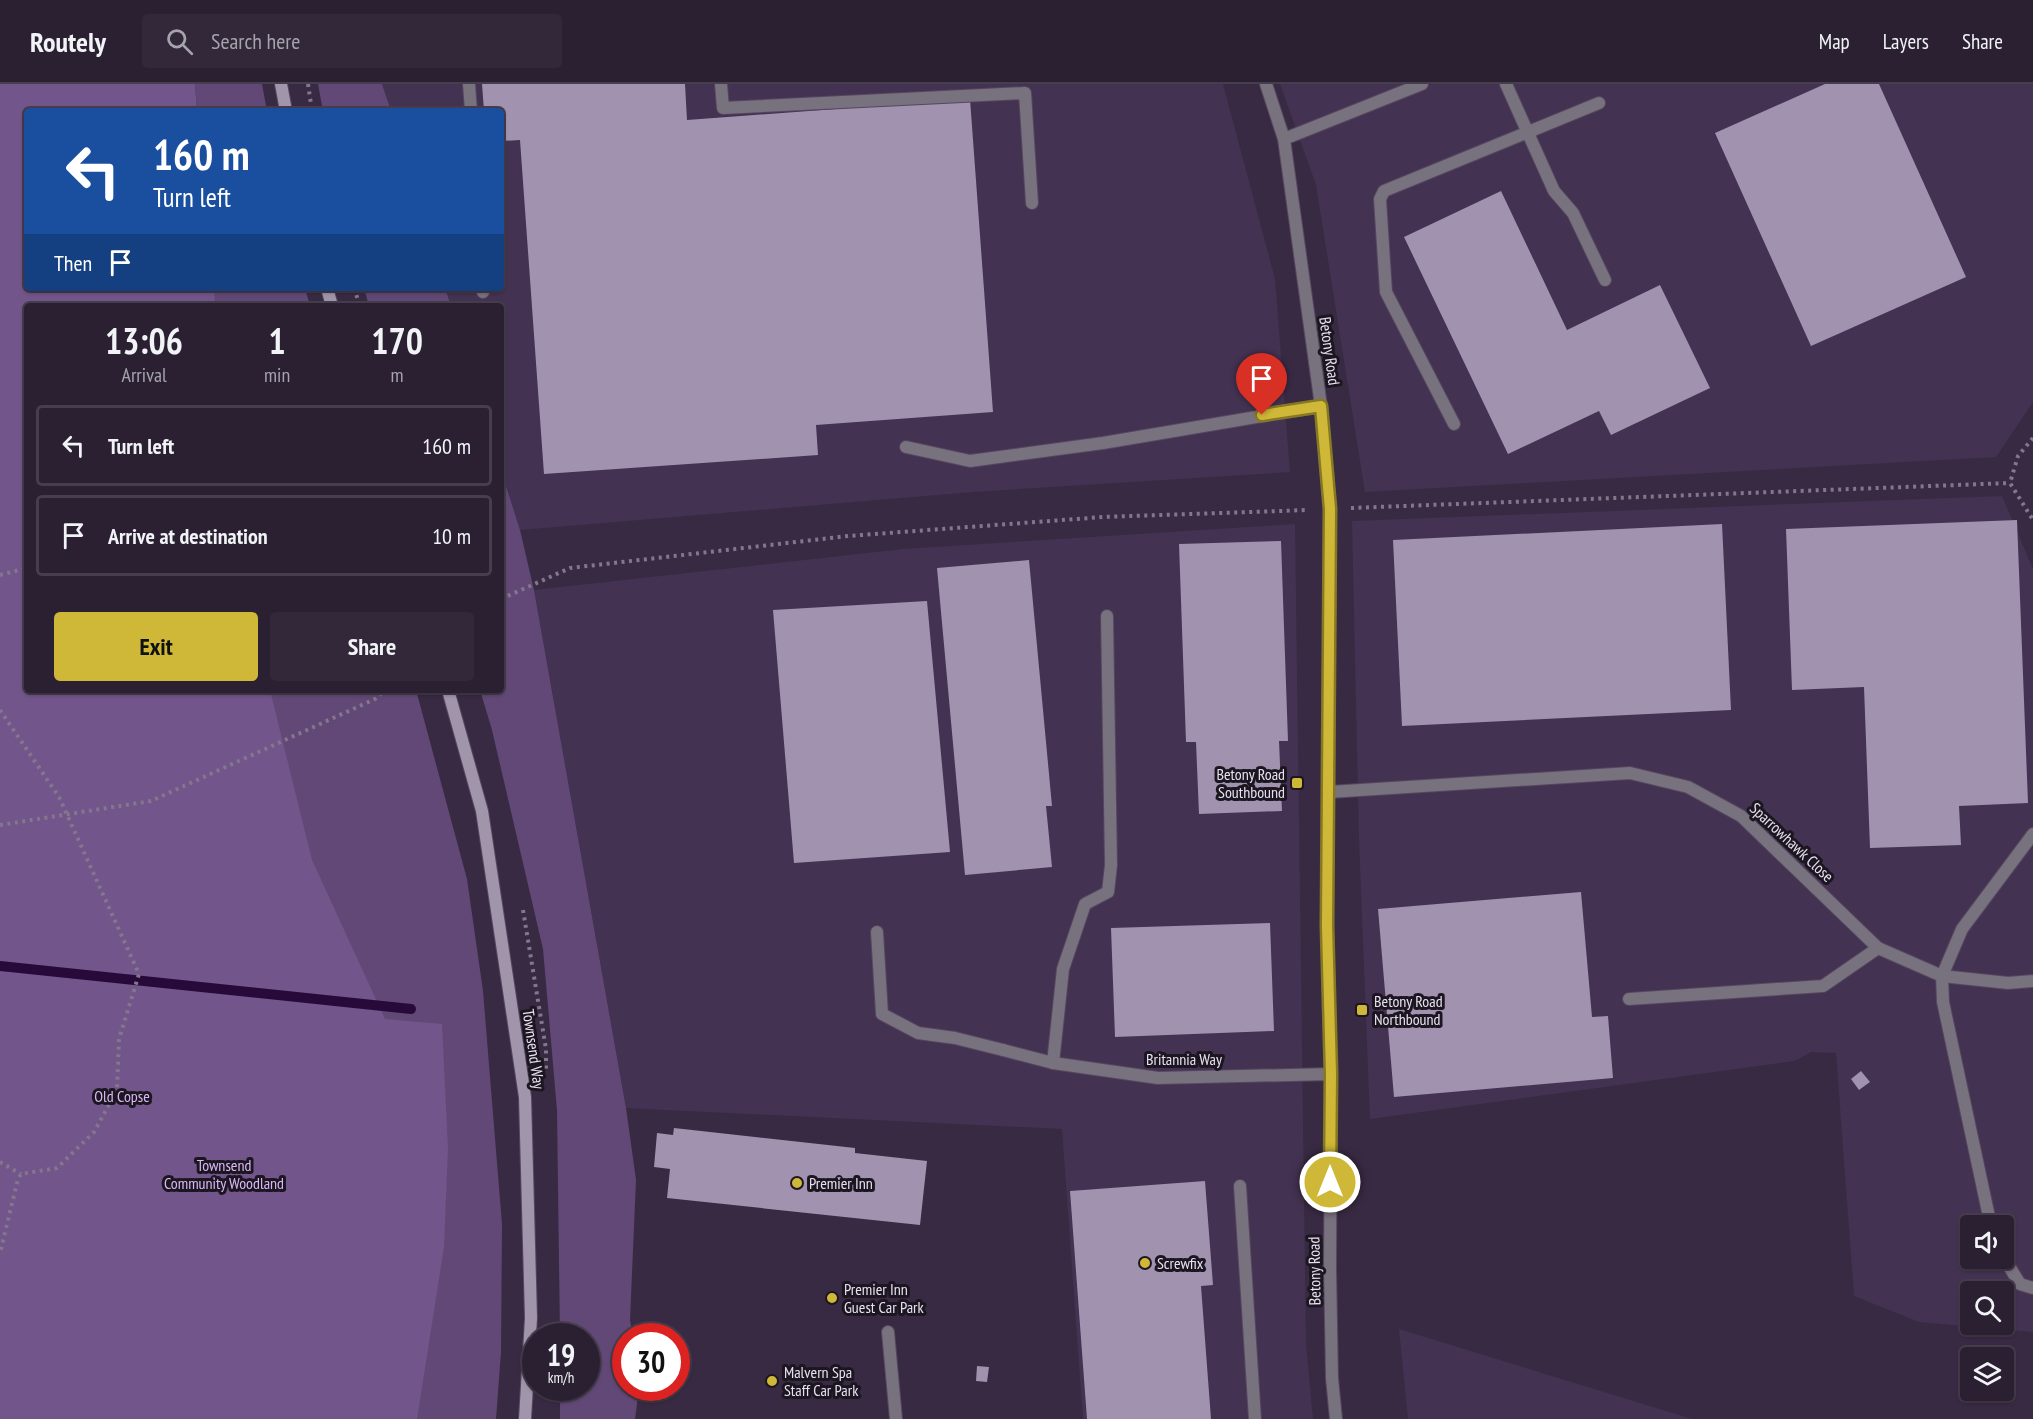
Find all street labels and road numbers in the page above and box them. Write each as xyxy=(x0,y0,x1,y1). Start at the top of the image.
street label: Betony Road xyxy=(1315,316,1345,386)
street label: Sparrowhawk Close xyxy=(1746,798,1838,886)
street label: Townsend Way xyxy=(518,1008,550,1090)
street label: Britannia Way xyxy=(1146,1049,1222,1069)
street label: Betony Road xyxy=(1303,1236,1325,1305)

